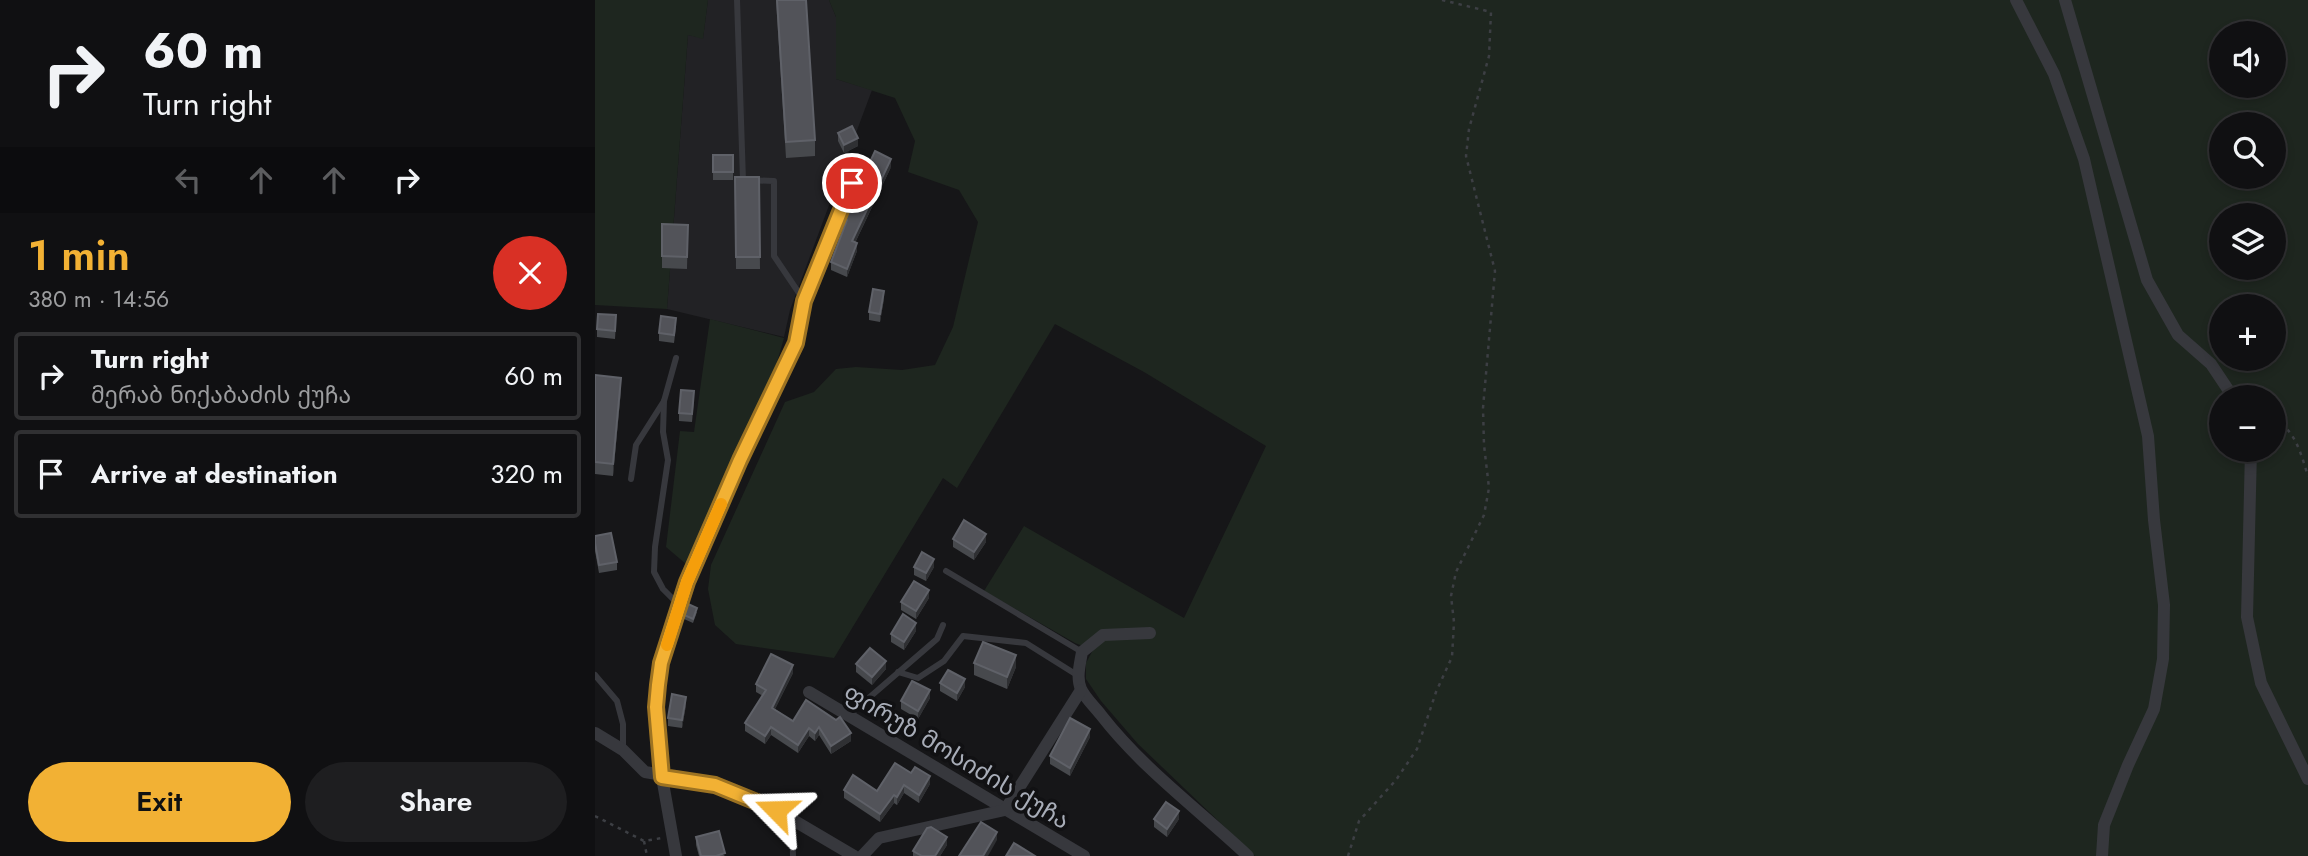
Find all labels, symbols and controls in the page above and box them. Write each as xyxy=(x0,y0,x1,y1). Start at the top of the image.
text: 60 m xyxy=(143,16,263,86)
map controls xyxy=(2209,21,2286,462)
button: sound xyxy=(2209,21,2286,98)
icon: right xyxy=(28,28,119,119)
text: Turn right xyxy=(143,81,272,127)
button: search xyxy=(2209,112,2286,189)
pin xyxy=(822,153,882,213)
icon: left xyxy=(169,161,207,199)
icon: ahead xyxy=(242,161,280,199)
icon: ahead xyxy=(315,161,353,199)
icon: right xyxy=(388,161,426,199)
icon: arrive xyxy=(833,164,871,202)
button: layers xyxy=(2209,203,2286,280)
text: 1 min xyxy=(28,225,130,286)
button: close xyxy=(493,236,567,310)
text: 380 m · 14:56 xyxy=(28,282,169,316)
button: + xyxy=(2209,294,2286,371)
text: Turn right xyxy=(91,340,209,378)
icon: right xyxy=(32,357,70,395)
text: 60 m xyxy=(504,357,563,395)
text: მერაბ ნიქაბაძის ქუჩა xyxy=(91,378,351,412)
button: − xyxy=(2209,385,2286,462)
icon: arrive xyxy=(32,455,70,493)
text: Arrive at destination xyxy=(91,455,338,493)
text: 320 m xyxy=(490,455,563,493)
street label: ფირუზ მოსიძის ქუჩა xyxy=(837,675,1077,837)
button: Exit xyxy=(28,762,291,842)
button: Share xyxy=(305,762,567,842)
position arrow xyxy=(739,773,813,847)

